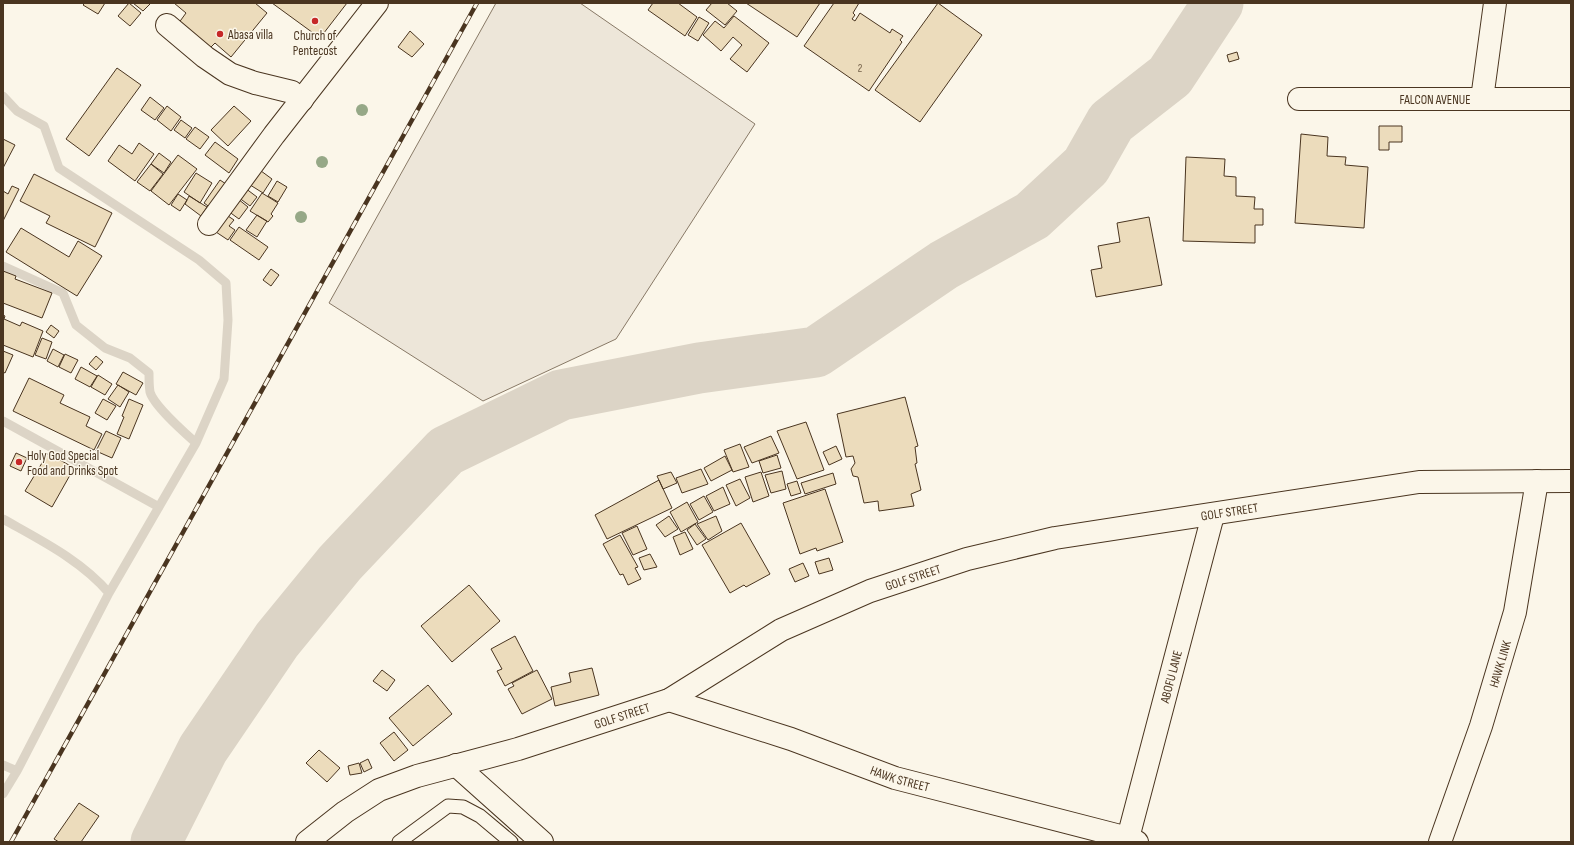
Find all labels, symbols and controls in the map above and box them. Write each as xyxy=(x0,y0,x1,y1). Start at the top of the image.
marker: Church of Pentecost xyxy=(310,16,320,26)
place label: Abasa villa xyxy=(227,27,273,43)
place label: Church of Pentecost xyxy=(293,28,337,59)
marker: Abasa villa xyxy=(215,29,225,39)
house number: 2 xyxy=(858,62,863,75)
street label: FALCON AVENUE xyxy=(1399,92,1471,108)
place label: Holy God Special Food and Drinks Spot xyxy=(27,448,118,479)
marker: Holy God Special Food and Drinks Spot xyxy=(14,457,24,467)
street label: GOLF STREET xyxy=(1200,500,1259,524)
street label: GOLF STREET xyxy=(883,561,943,594)
street label: HAWK LINK xyxy=(1486,638,1515,689)
street label: ABOFU LANE xyxy=(1157,649,1186,706)
street label: GOLF STREET xyxy=(592,700,652,733)
street label: HAWK STREET xyxy=(868,762,931,796)

